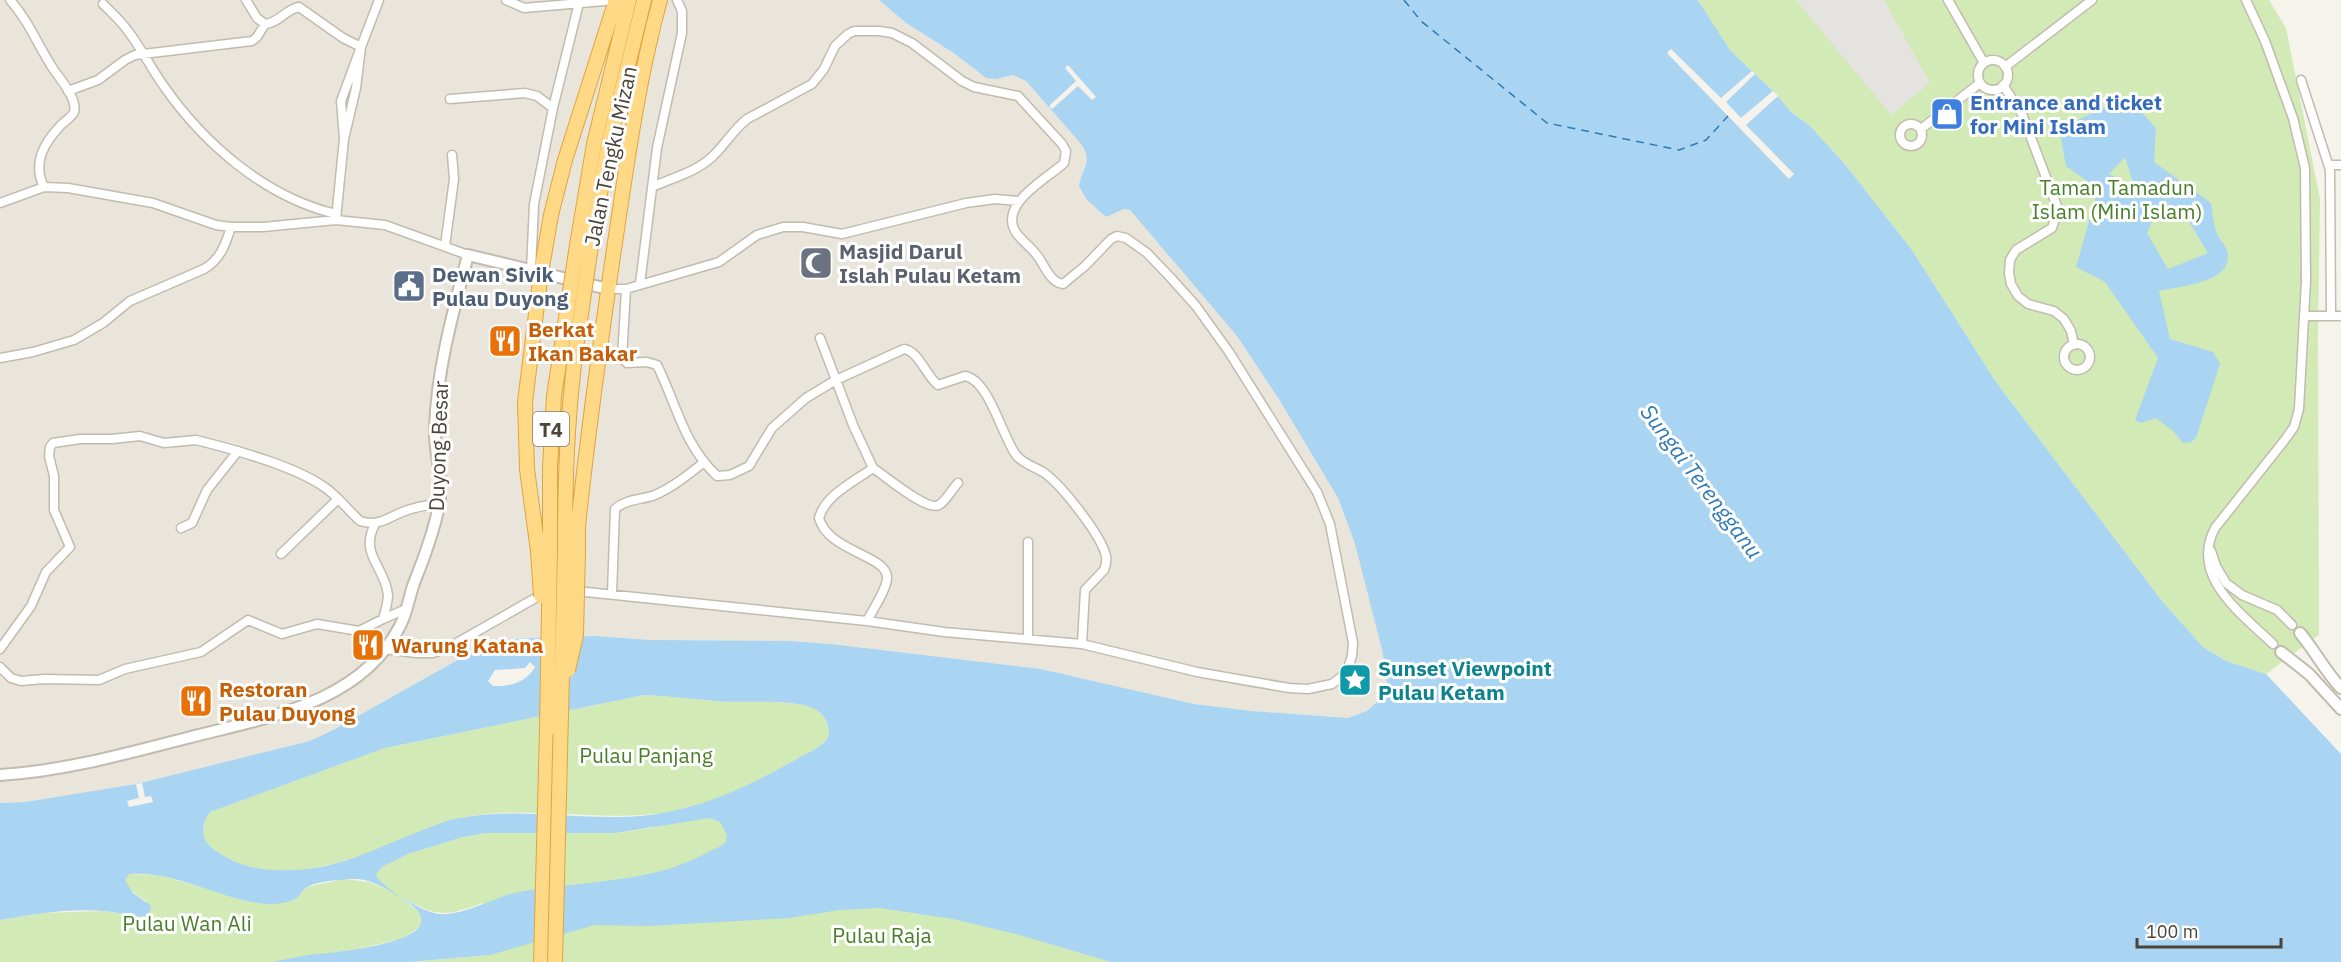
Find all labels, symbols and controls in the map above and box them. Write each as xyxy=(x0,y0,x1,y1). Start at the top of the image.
street label: Jalan Tengku Mizan xyxy=(577,63,643,249)
place label: Entrance and ticket for Mini Islam xyxy=(1970,88,2162,140)
shop icon: Entrance and ticket for Mini Islam xyxy=(1929,96,1965,132)
park label: Taman Tamadun Islam (Mini Islam) xyxy=(2031,173,2203,225)
place label: Masjid Darul Islah Pulau Ketam xyxy=(839,237,1021,289)
mosque icon: Masjid Darul Islah Pulau Ketam xyxy=(798,245,834,281)
place label: Dewan Sivik Pulau Duyong xyxy=(432,260,569,312)
public building icon: Dewan Sivik Pulau Duyong xyxy=(391,268,427,304)
place label: Berkat Ikan Bakar xyxy=(528,315,638,367)
restaurant icon: Berkat Ikan Bakar xyxy=(487,323,523,359)
street label: Duyong Besar xyxy=(422,380,454,512)
water label: Sungai Terengganu xyxy=(1634,398,1770,564)
road number: T4 xyxy=(533,412,569,446)
restaurant icon: Warung Katana xyxy=(350,627,386,663)
place label: Warung Katana xyxy=(391,631,544,659)
place label: Sunset Viewpoint Pulau Ketam xyxy=(1378,654,1552,706)
place icon: Sunset Viewpoint Pulau Ketam xyxy=(1337,662,1373,698)
place label: Restoran Pulau Duyong xyxy=(219,675,356,727)
restaurant icon: Restoran Pulau Duyong xyxy=(178,683,214,719)
park label: Pulau Panjang xyxy=(579,741,713,769)
park label: Pulau Wan Ali xyxy=(122,909,252,937)
scale bar xyxy=(2137,911,2281,949)
text: 100 m xyxy=(2146,920,2198,943)
park label: Pulau Raja xyxy=(832,921,932,949)

